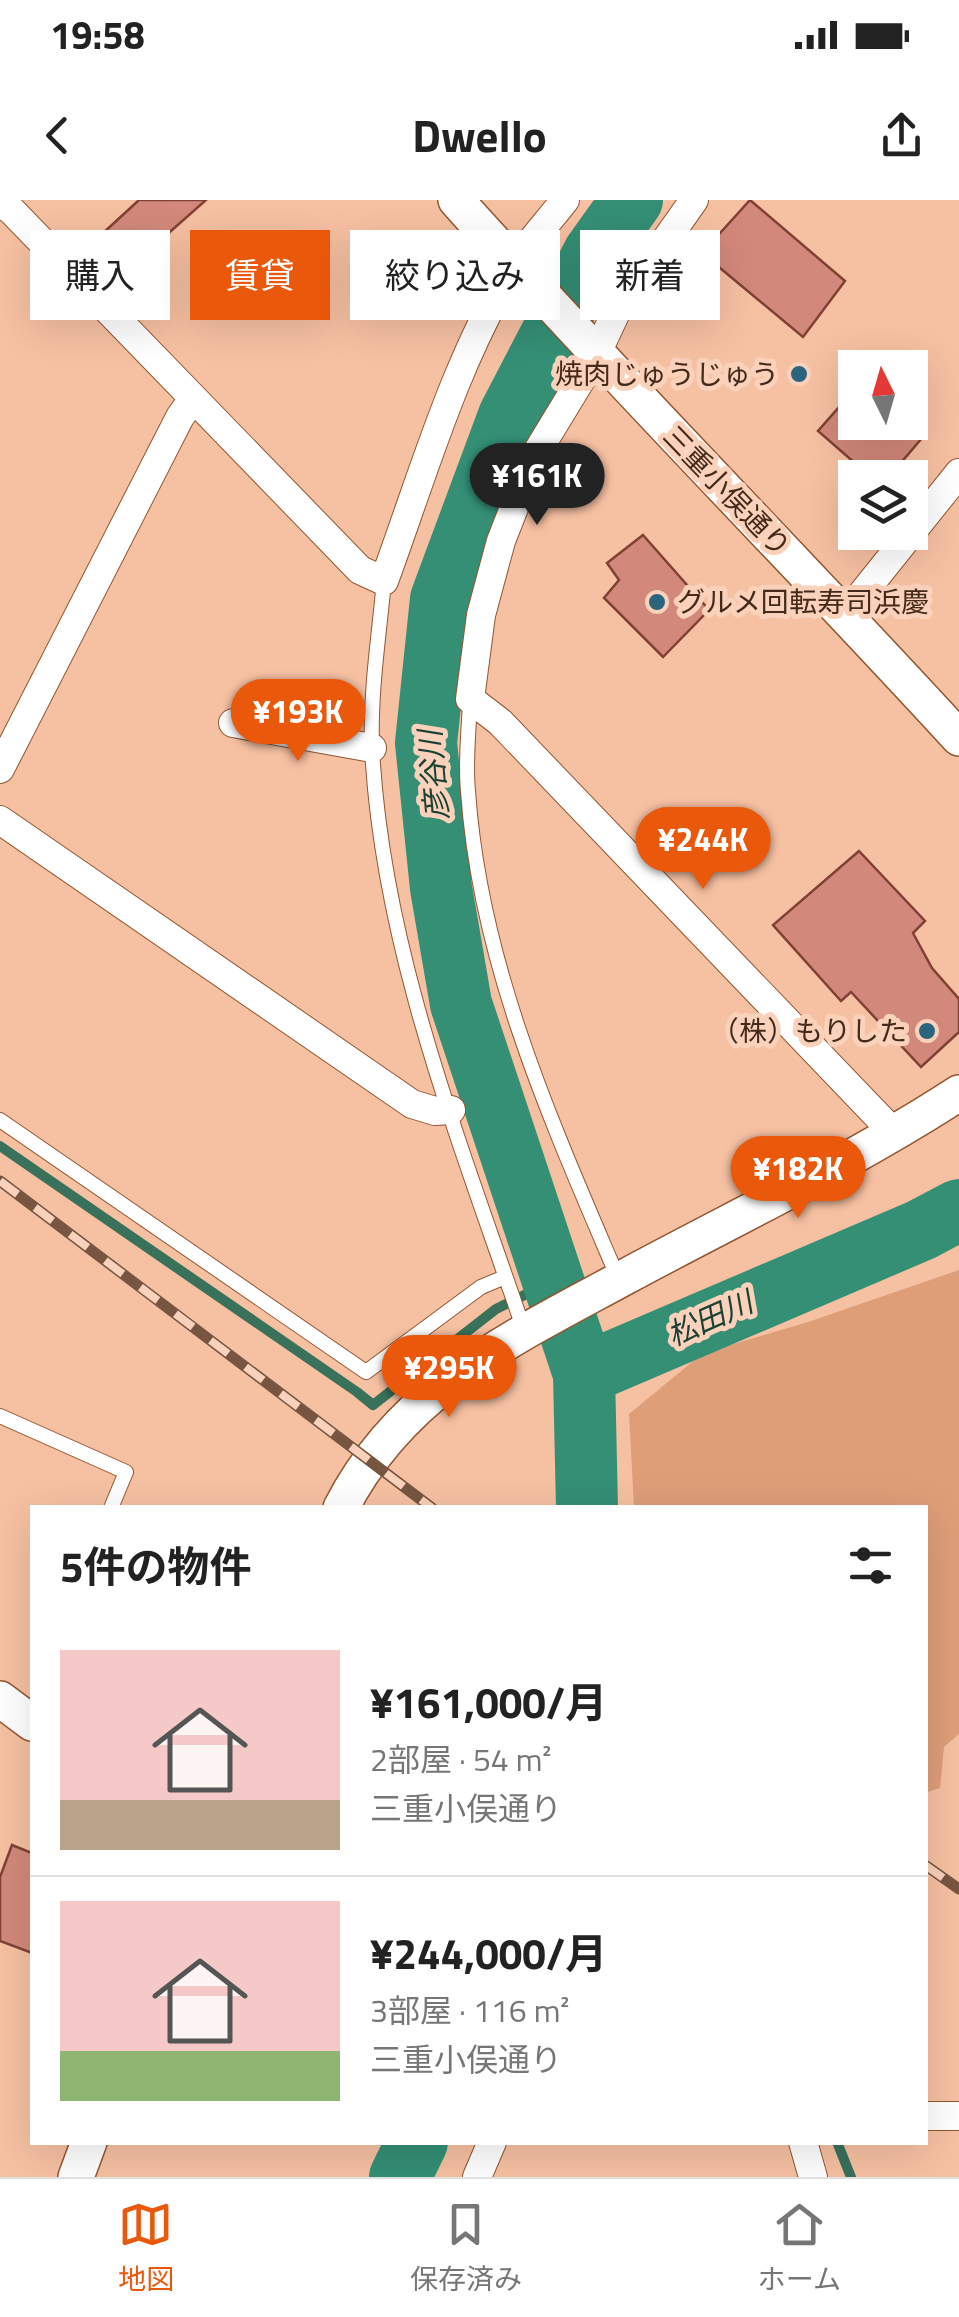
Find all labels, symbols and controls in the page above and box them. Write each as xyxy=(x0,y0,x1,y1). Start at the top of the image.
text: 19:58 xyxy=(50,6,145,64)
text: Dwello xyxy=(412,101,547,169)
icon: back xyxy=(30,108,85,163)
icon: share xyxy=(874,108,929,163)
chip: 購入 xyxy=(30,230,170,320)
chip: 賃貸 xyxy=(190,230,330,320)
chip: 絞り込み xyxy=(350,230,560,320)
chip: 新着 xyxy=(580,230,720,320)
north arrow xyxy=(838,350,928,440)
map controls xyxy=(838,350,928,550)
place label: 焼肉じゅうじゅう xyxy=(555,352,779,395)
marker: 焼肉じゅうじゅう xyxy=(788,363,810,385)
street label: 三重小俣通り xyxy=(654,415,801,566)
pin: ¥161K xyxy=(467,443,607,528)
text: ¥161K xyxy=(492,451,582,499)
button: layers xyxy=(838,460,928,550)
place label: グルメ回転寿司浜慶 xyxy=(677,580,929,623)
marker: グルメ回転寿司浜慶 xyxy=(646,591,668,613)
pin: ¥193K xyxy=(228,679,368,764)
text: ¥193K xyxy=(253,687,343,735)
water label: 彦谷川 xyxy=(406,725,460,822)
pin: ¥244K xyxy=(633,807,773,892)
text: ¥244K xyxy=(658,815,748,863)
place label: （株）もりした xyxy=(711,1009,907,1052)
marker: （株）もりした xyxy=(916,1020,938,1042)
pin: ¥182K xyxy=(728,1136,868,1221)
text: ¥182K xyxy=(753,1144,843,1192)
water label: 松田川 xyxy=(659,1278,763,1357)
pin: ¥295K xyxy=(379,1335,519,1420)
text: ¥295K xyxy=(404,1343,494,1391)
text: 5件の物件 xyxy=(60,1534,252,1598)
icon: filters xyxy=(843,1538,898,1593)
text: ¥161,000/月 xyxy=(370,1670,607,1734)
icon: home xyxy=(140,1690,260,1810)
text: 2部屋 · 54 m² xyxy=(370,1735,552,1783)
text: 三重小俣通り xyxy=(370,1784,562,1832)
text: ¥244,000/月 xyxy=(370,1921,607,1985)
icon: home xyxy=(140,1941,260,2061)
text: 3部屋 · 116 m² xyxy=(370,1986,569,2034)
text: 三重小俣通り xyxy=(370,2035,562,2083)
tab: 地図 xyxy=(118,2197,174,2300)
tab: 保存済み xyxy=(410,2197,522,2300)
tab: ホーム xyxy=(758,2197,841,2300)

